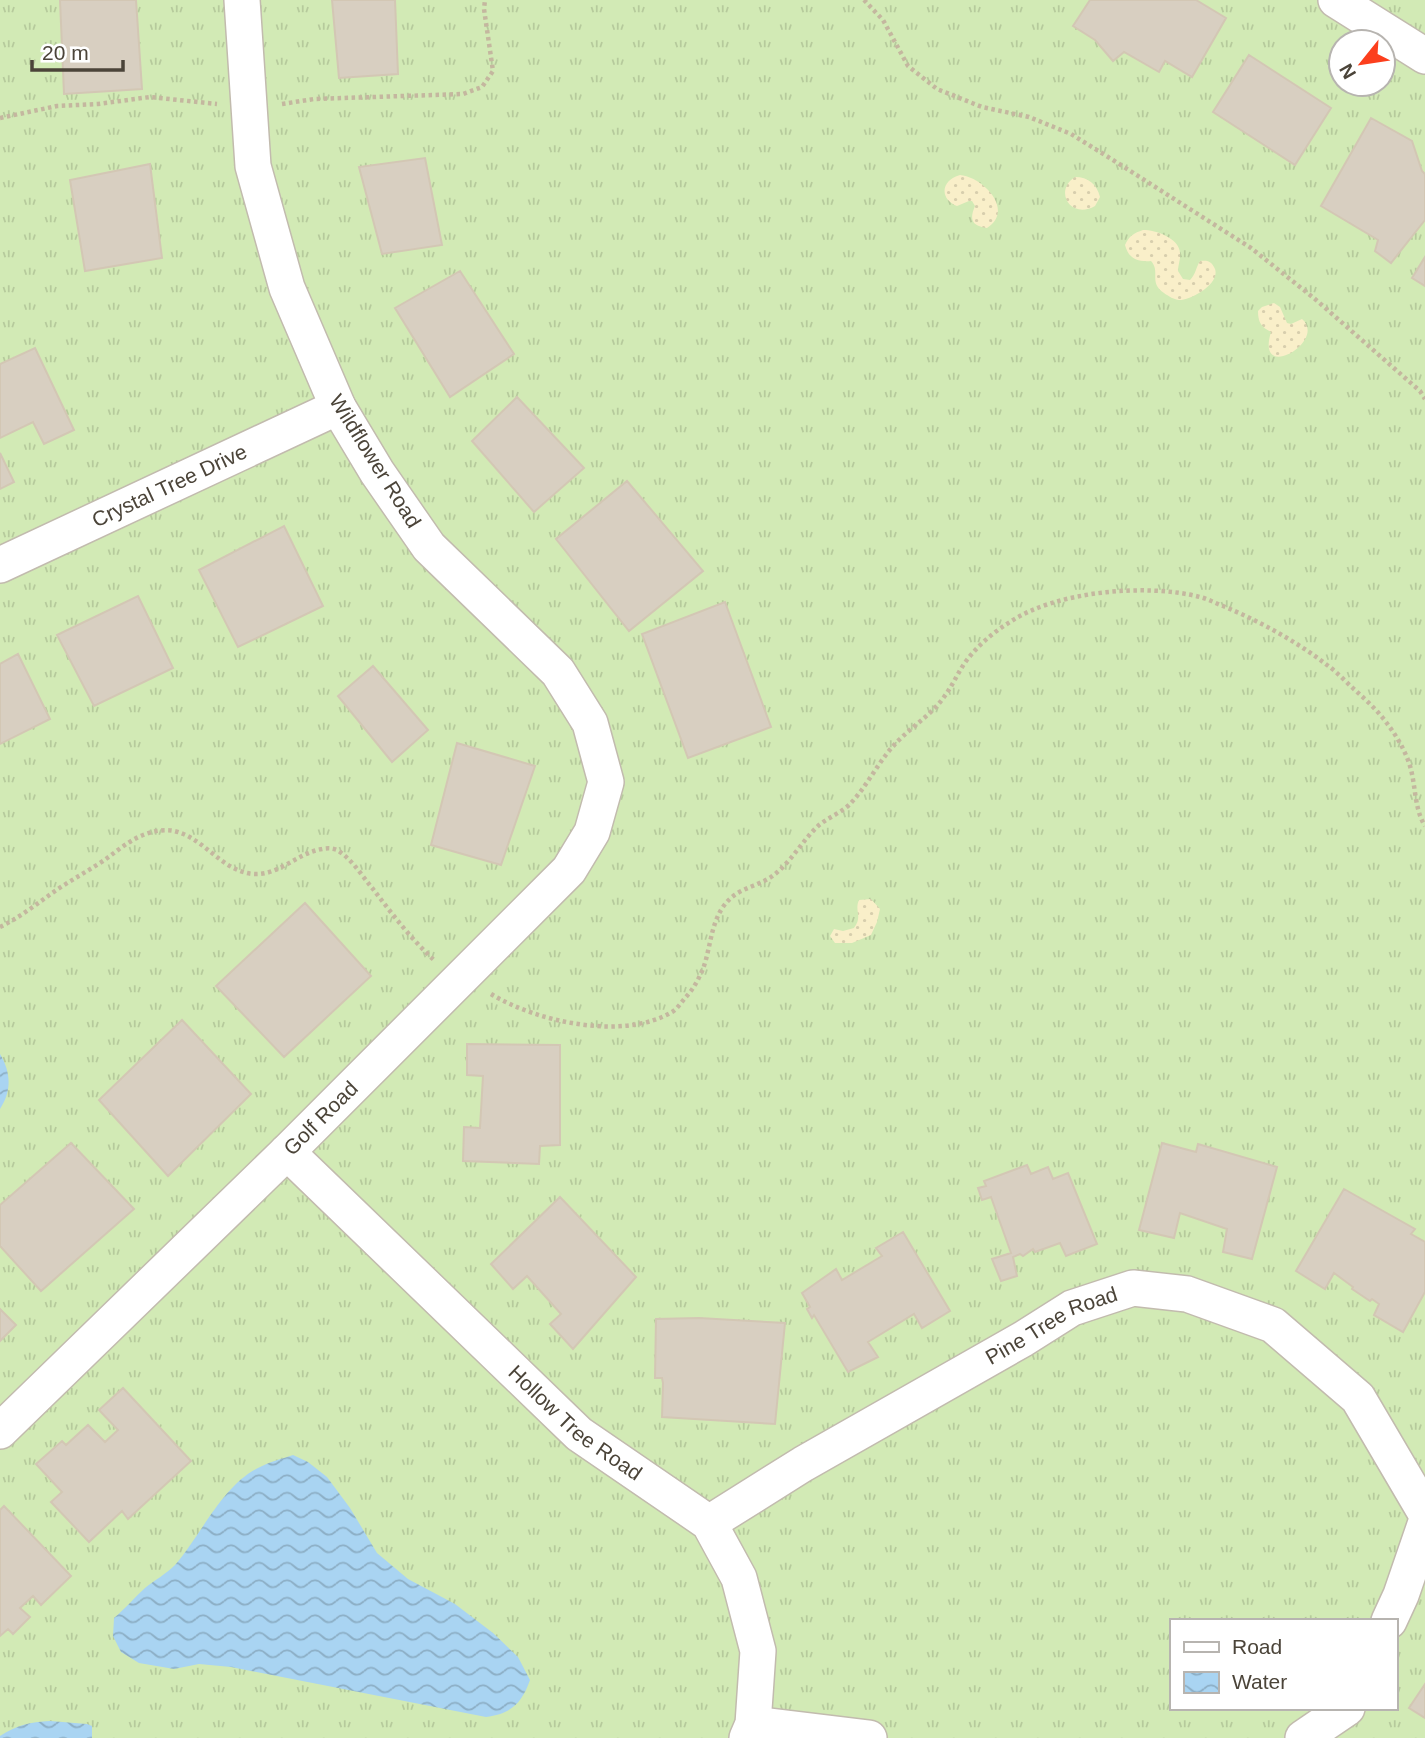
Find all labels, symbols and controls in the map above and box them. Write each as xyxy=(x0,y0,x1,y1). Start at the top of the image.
scale bar xyxy=(32,28,122,72)
north arrow xyxy=(1327,28,1397,98)
text: 20 m xyxy=(42,41,89,64)
text: N xyxy=(1335,60,1360,82)
street label: Wildflower Road xyxy=(325,390,426,532)
street label: Crystal Tree Drive xyxy=(88,439,250,531)
street label: Golf Road xyxy=(279,1076,362,1159)
street label: Pine Tree Road xyxy=(981,1282,1120,1369)
street label: Hollow Tree Road xyxy=(504,1360,646,1485)
legend xyxy=(1170,1619,1397,1710)
text: Road xyxy=(1232,1635,1282,1658)
text: Water xyxy=(1232,1670,1287,1693)

